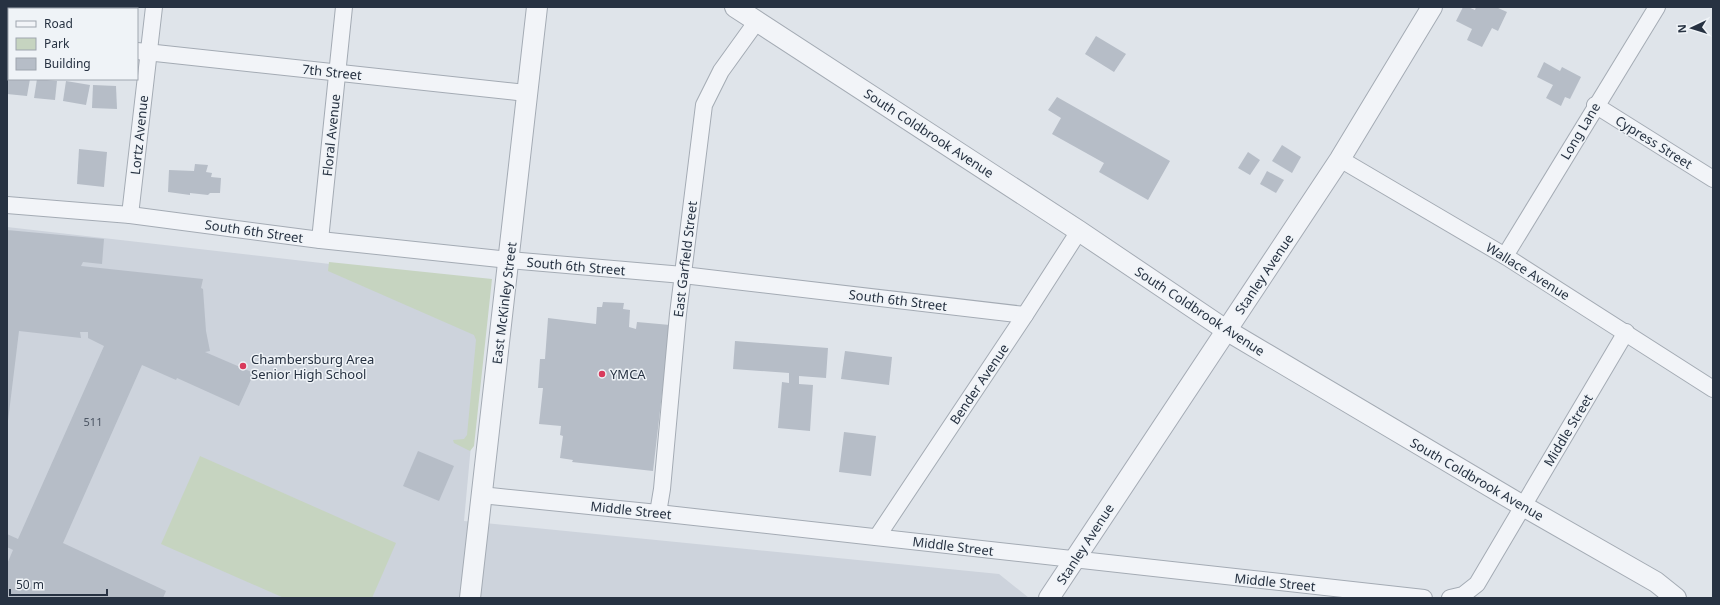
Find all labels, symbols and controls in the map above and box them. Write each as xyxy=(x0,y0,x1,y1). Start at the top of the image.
legend xyxy=(8,8,138,80)
north arrow xyxy=(1672,8,1712,48)
text: Road xyxy=(44,15,73,32)
text: N xyxy=(1674,24,1689,34)
text: Park xyxy=(44,35,70,52)
text: Building xyxy=(44,55,91,72)
street label: 7th Street xyxy=(301,60,363,84)
street label: South Coldbrook Avenue xyxy=(861,84,997,182)
street label: Floral Avenue xyxy=(318,93,344,177)
street label: Lortz Avenue xyxy=(126,94,152,176)
street label: Long Lane xyxy=(1556,99,1604,163)
street label: Cypress Street xyxy=(1612,111,1696,173)
street label: East Garfield Street xyxy=(669,199,701,318)
street label: South 6th Street xyxy=(204,215,305,247)
street label: Stanley Avenue xyxy=(1230,230,1298,318)
street label: Wallace Avenue xyxy=(1483,238,1573,304)
street label: East McKinley Street xyxy=(488,241,520,365)
street label: South 6th Street xyxy=(526,253,626,279)
street label: South Coldbrook Avenue xyxy=(1132,262,1268,360)
street label: South 6th Street xyxy=(848,285,949,315)
street label: Bender Avenue xyxy=(945,340,1013,428)
place label: Chambersburg Area Senior High School xyxy=(251,350,374,383)
marker: Chambersburg Area Senior High School xyxy=(238,361,248,371)
place label: YMCA xyxy=(610,365,646,383)
marker: YMCA xyxy=(597,369,607,379)
street label: Middle Street xyxy=(1539,390,1597,470)
house number: 511 xyxy=(84,414,102,429)
street label: South Coldbrook Avenue xyxy=(1407,433,1547,525)
street label: Middle Street xyxy=(590,497,673,523)
street label: Stanley Avenue xyxy=(1052,500,1118,588)
street label: Middle Street xyxy=(911,532,995,560)
street label: Middle Street xyxy=(1234,569,1317,595)
scale bar xyxy=(10,571,107,597)
text: 50 m xyxy=(16,576,44,593)

